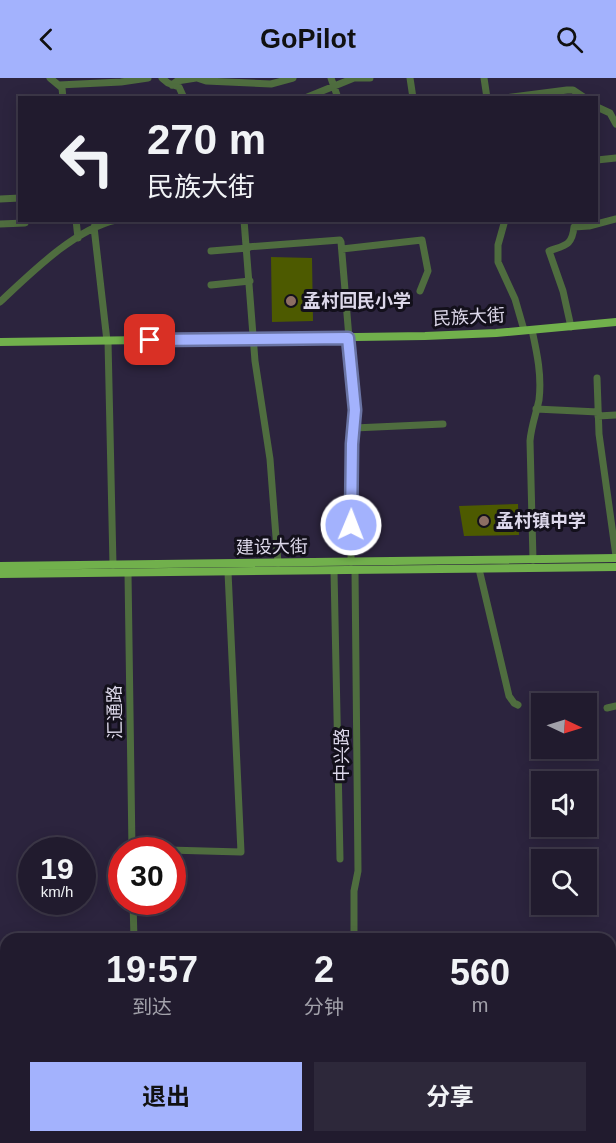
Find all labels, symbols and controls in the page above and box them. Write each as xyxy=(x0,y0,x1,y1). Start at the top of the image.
icon: back xyxy=(30,23,63,56)
icon: search xyxy=(553,23,586,56)
text: GoPilot xyxy=(260,24,356,54)
text: 270 m xyxy=(147,116,266,163)
icon: left xyxy=(48,120,126,198)
text: 民族大街 xyxy=(147,172,255,202)
place label: 孟村回民小学 xyxy=(303,291,411,311)
marker: 孟村回民小学 xyxy=(284,294,298,308)
street label: 民族大街 xyxy=(433,305,505,329)
pin xyxy=(124,314,175,365)
icon: arrive xyxy=(133,323,166,356)
position arrow xyxy=(319,493,383,557)
place label: 孟村镇中学 xyxy=(496,511,586,531)
marker: 孟村镇中学 xyxy=(477,514,491,528)
street label: 建设大街 xyxy=(236,536,308,558)
street label: 汇通路 xyxy=(105,685,125,739)
north arrow xyxy=(531,693,597,759)
map controls xyxy=(531,693,597,915)
street label: 中兴路 xyxy=(332,728,352,782)
button: sound xyxy=(531,771,597,837)
speed limit sign: 30 xyxy=(108,837,186,915)
button: search xyxy=(531,849,597,915)
text: 19 xyxy=(40,852,74,885)
text: km/h xyxy=(41,883,73,900)
text: 19:57 xyxy=(106,949,198,990)
text: 2 xyxy=(314,949,334,990)
text: 560 xyxy=(450,952,510,993)
text: m xyxy=(472,994,488,1016)
text: 到达 xyxy=(132,996,172,1018)
text: 分钟 xyxy=(304,996,344,1018)
button: 退出 xyxy=(30,1062,302,1131)
button: 分享 xyxy=(314,1062,586,1131)

